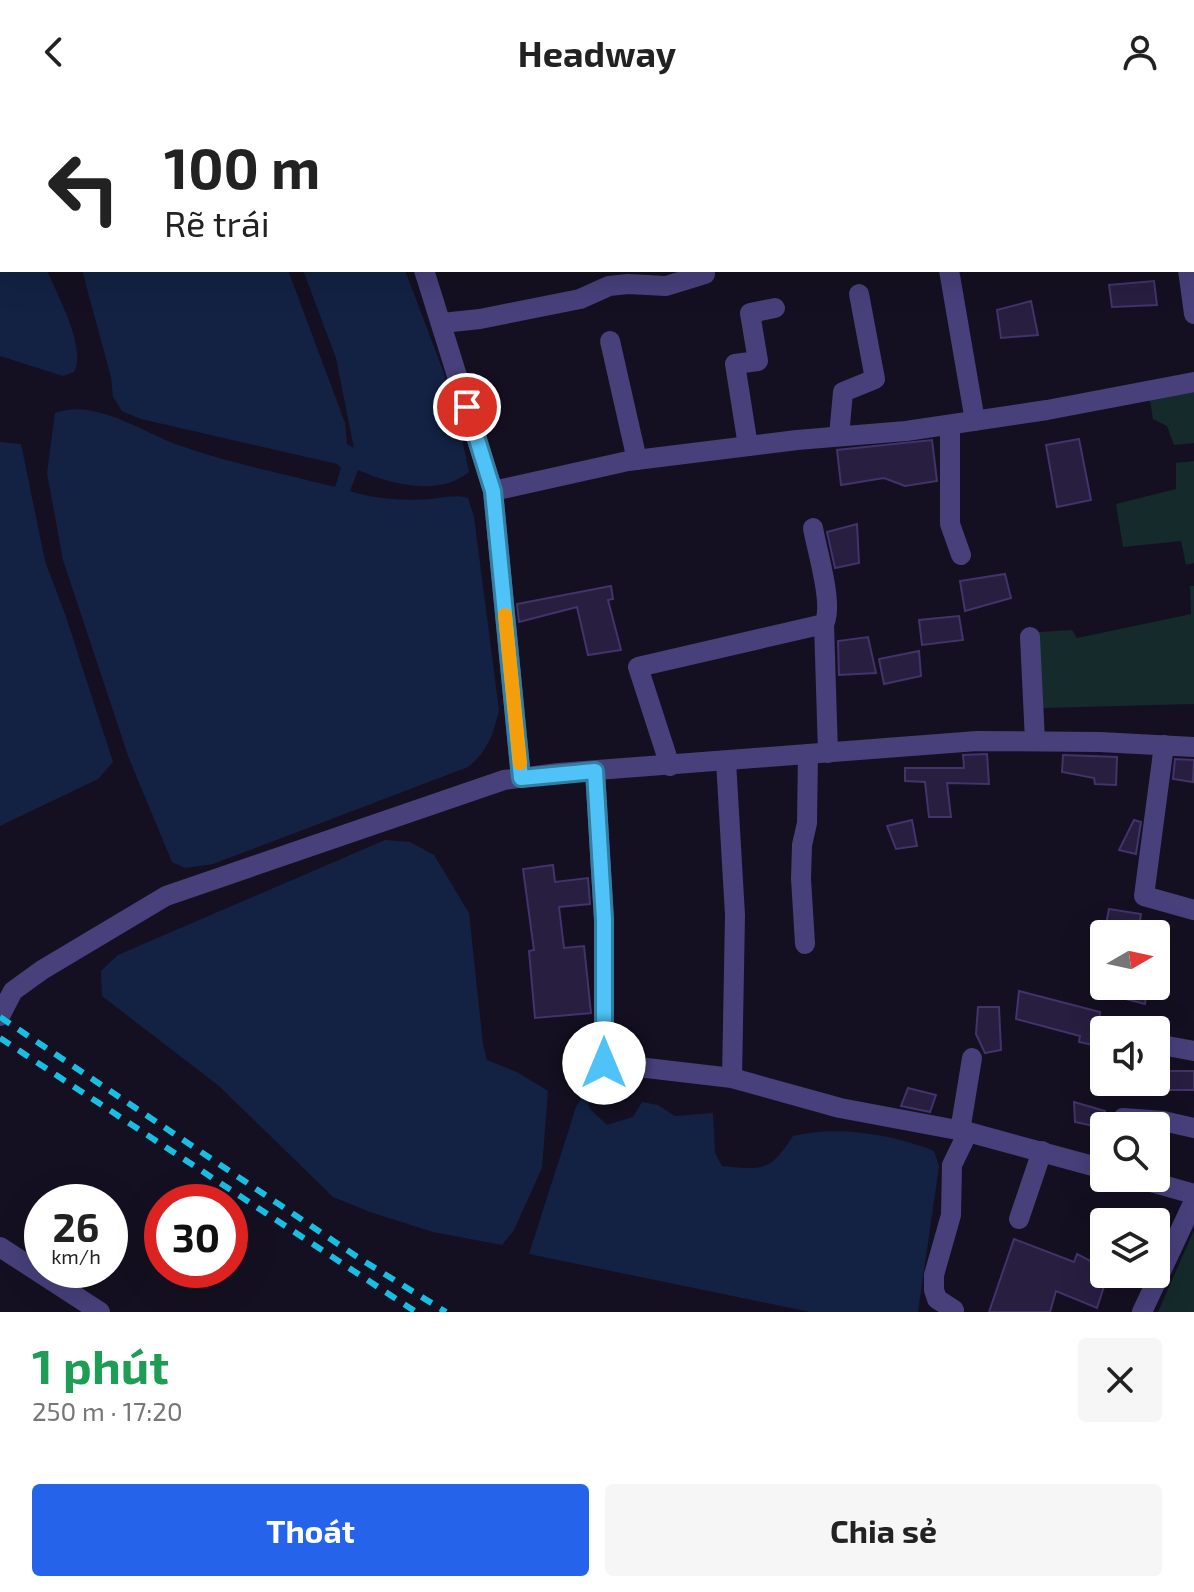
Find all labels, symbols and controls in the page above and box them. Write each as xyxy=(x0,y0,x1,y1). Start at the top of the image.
icon: back xyxy=(32,30,76,74)
icon: person xyxy=(1118,30,1162,74)
text: Headway xyxy=(518,31,676,74)
text: 100 m xyxy=(164,133,320,200)
icon: left xyxy=(32,136,136,240)
text: Rẽ trái xyxy=(164,201,270,244)
pin xyxy=(433,373,501,441)
icon: arrive xyxy=(445,385,489,429)
north arrow xyxy=(1090,920,1170,1000)
map controls xyxy=(1090,920,1170,1288)
button: sound xyxy=(1090,1016,1170,1096)
position arrow xyxy=(562,1021,646,1105)
button: search xyxy=(1090,1112,1170,1192)
speed limit sign: 30 xyxy=(144,1184,248,1288)
text: 26 xyxy=(53,1202,99,1250)
button: layers xyxy=(1090,1208,1170,1288)
text: km/h xyxy=(51,1244,101,1268)
text: 1 phút xyxy=(32,1336,169,1394)
button: close xyxy=(1078,1338,1162,1422)
text: 250 m · 17:20 xyxy=(32,1395,183,1426)
button: Thoát xyxy=(32,1484,589,1576)
button: Chia sẻ xyxy=(605,1484,1162,1576)

